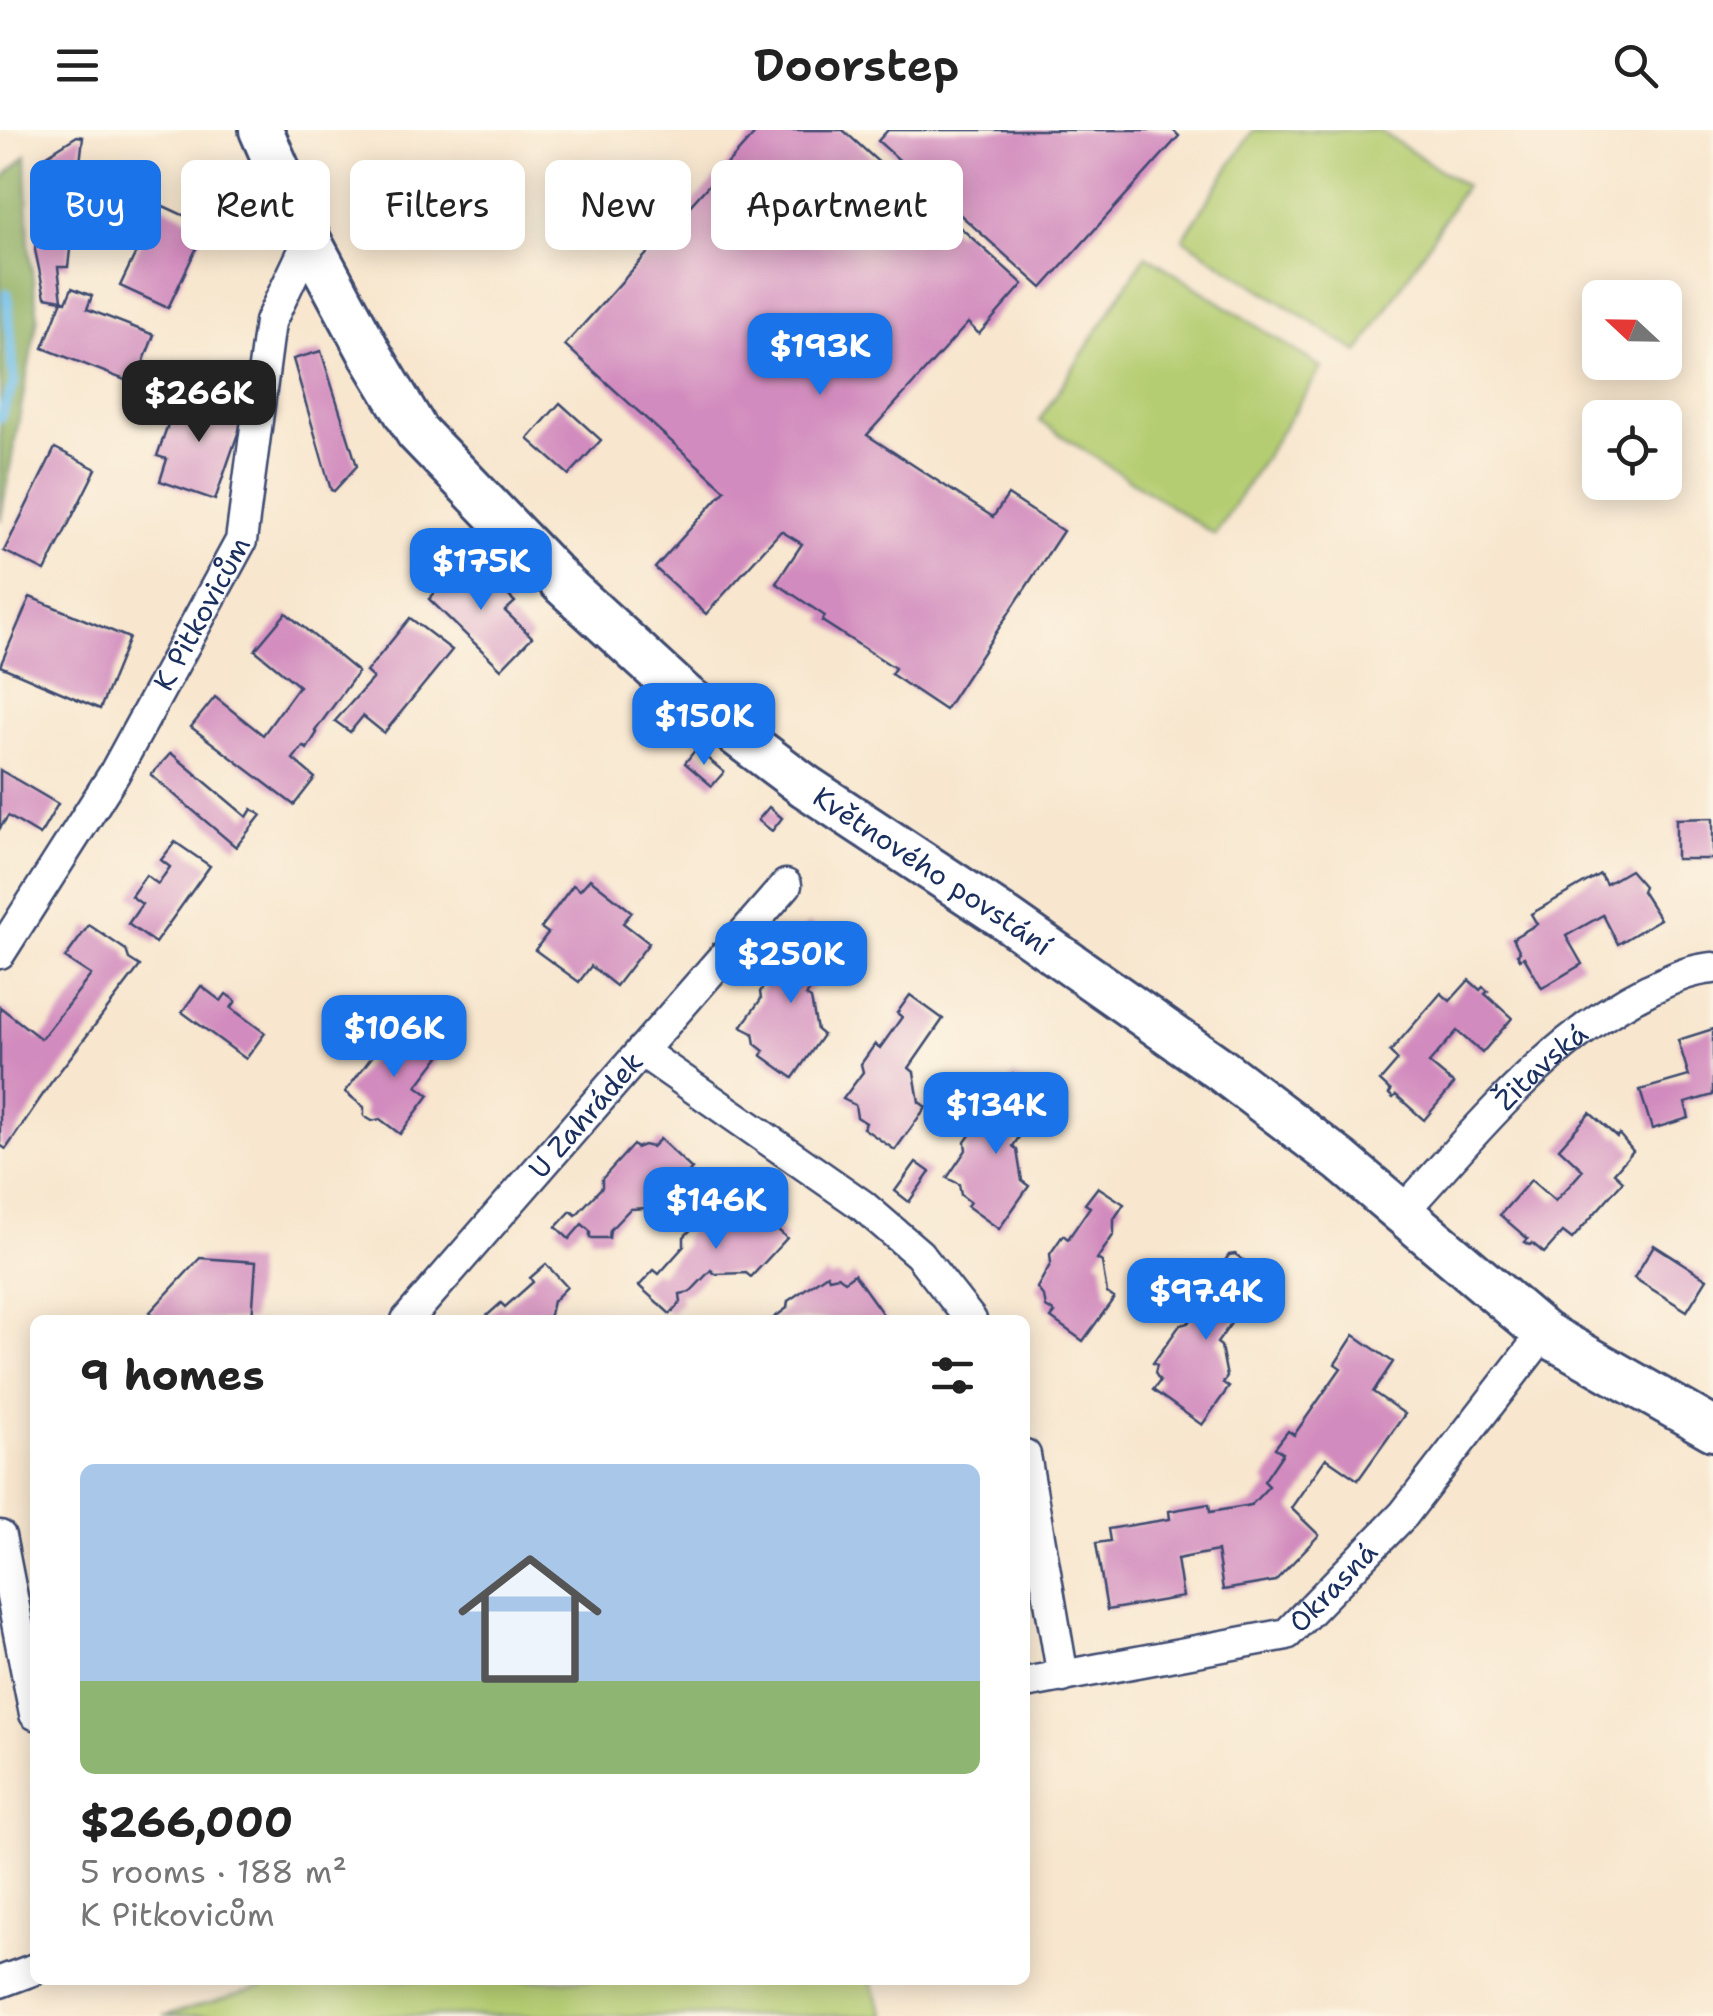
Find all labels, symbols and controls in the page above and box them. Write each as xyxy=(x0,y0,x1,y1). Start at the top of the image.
text: Doorstep xyxy=(754,35,959,95)
icon: menu xyxy=(50,38,105,93)
icon: search xyxy=(1608,38,1663,93)
chip: Buy xyxy=(30,160,161,250)
chip: Rent xyxy=(181,160,330,250)
chip: Filters xyxy=(350,160,525,250)
chip: New xyxy=(545,160,691,250)
chip: Apartment xyxy=(711,160,963,250)
north arrow xyxy=(1582,280,1682,380)
map controls xyxy=(1582,280,1682,500)
pin: $193K xyxy=(750,313,890,398)
text: $193K xyxy=(769,324,871,367)
pin: $266K xyxy=(129,360,269,445)
text: $266K xyxy=(144,371,254,414)
button: locate xyxy=(1582,400,1682,500)
pin: $175K xyxy=(411,528,551,613)
street label: K Pitkovicům xyxy=(144,530,259,697)
text: $175K xyxy=(432,539,530,582)
pin: $150K xyxy=(634,683,774,768)
text: $150K xyxy=(654,694,754,737)
street label: Květnového povstání xyxy=(806,778,1060,964)
pin: $250K xyxy=(721,921,861,1006)
text: $250K xyxy=(737,932,845,975)
pin: $106K xyxy=(324,995,464,1080)
text: $106K xyxy=(344,1006,444,1049)
street label: Žitavská xyxy=(1486,1014,1595,1118)
street label: U Zahrádek xyxy=(520,1043,651,1186)
pin: $134K xyxy=(926,1072,1066,1157)
text: $134K xyxy=(945,1083,1047,1126)
pin: $146K xyxy=(646,1167,786,1252)
text: $146K xyxy=(665,1178,767,1221)
pin: $97.4K xyxy=(1125,1258,1287,1343)
text: $97.4K xyxy=(1149,1269,1263,1312)
text: 9 homes xyxy=(80,1347,265,1403)
icon: filters xyxy=(925,1348,980,1403)
icon: home xyxy=(440,1529,620,1709)
street label: Okrasná xyxy=(1280,1534,1386,1641)
text: $266,000 xyxy=(80,1794,293,1850)
text: 5 rooms · 188 m² xyxy=(80,1850,347,1893)
text: K Pitkovicům xyxy=(80,1893,275,1936)

